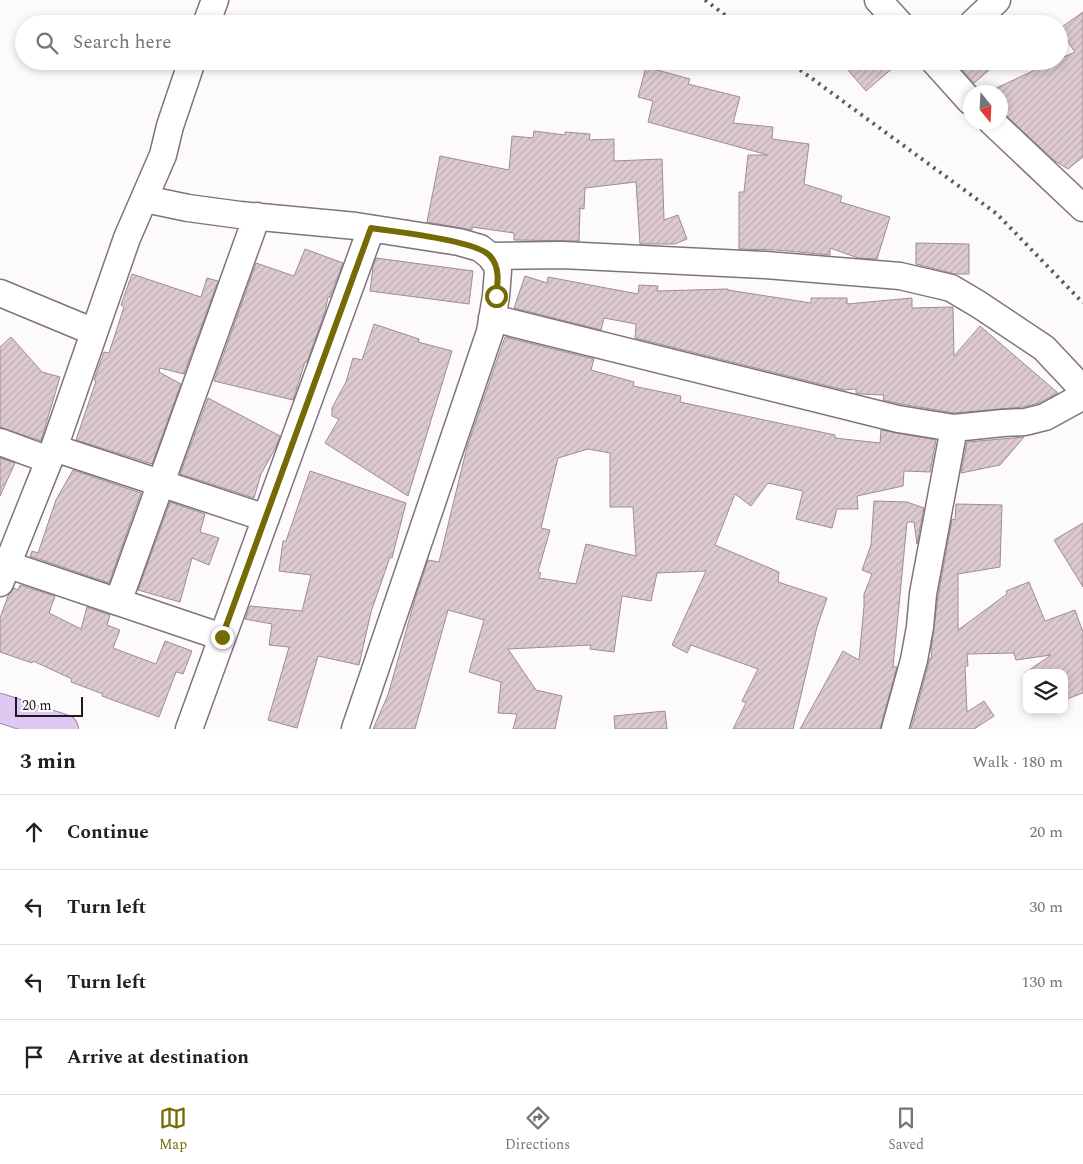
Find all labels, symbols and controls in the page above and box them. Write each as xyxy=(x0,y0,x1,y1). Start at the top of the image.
search box xyxy=(15,15,1068,70)
text: Search here xyxy=(73,28,172,57)
icon: search xyxy=(33,29,61,57)
north arrow xyxy=(963,85,1008,130)
route start xyxy=(485,285,508,308)
route end xyxy=(211,626,234,649)
map controls xyxy=(1023,669,1068,714)
button: layers xyxy=(1023,669,1068,714)
scale bar xyxy=(15,694,82,717)
text: 20 m xyxy=(22,695,52,716)
text: 3 min xyxy=(20,746,76,778)
text: Walk · 180 m xyxy=(972,750,1063,774)
icon: ahead xyxy=(20,818,48,846)
text: Continue xyxy=(67,818,149,847)
text: 20 m xyxy=(1029,820,1063,844)
icon: left xyxy=(20,893,48,921)
text: Turn left xyxy=(67,893,146,922)
text: 30 m xyxy=(1029,895,1063,919)
icon: left xyxy=(20,968,48,996)
text: Turn left xyxy=(67,968,146,997)
text: 130 m xyxy=(1021,970,1063,994)
icon: arrive xyxy=(20,1043,48,1071)
text: Arrive at destination xyxy=(67,1043,249,1072)
tab: Map xyxy=(159,1104,187,1155)
tab: Directions xyxy=(505,1104,570,1155)
tab: Saved xyxy=(888,1104,924,1155)

